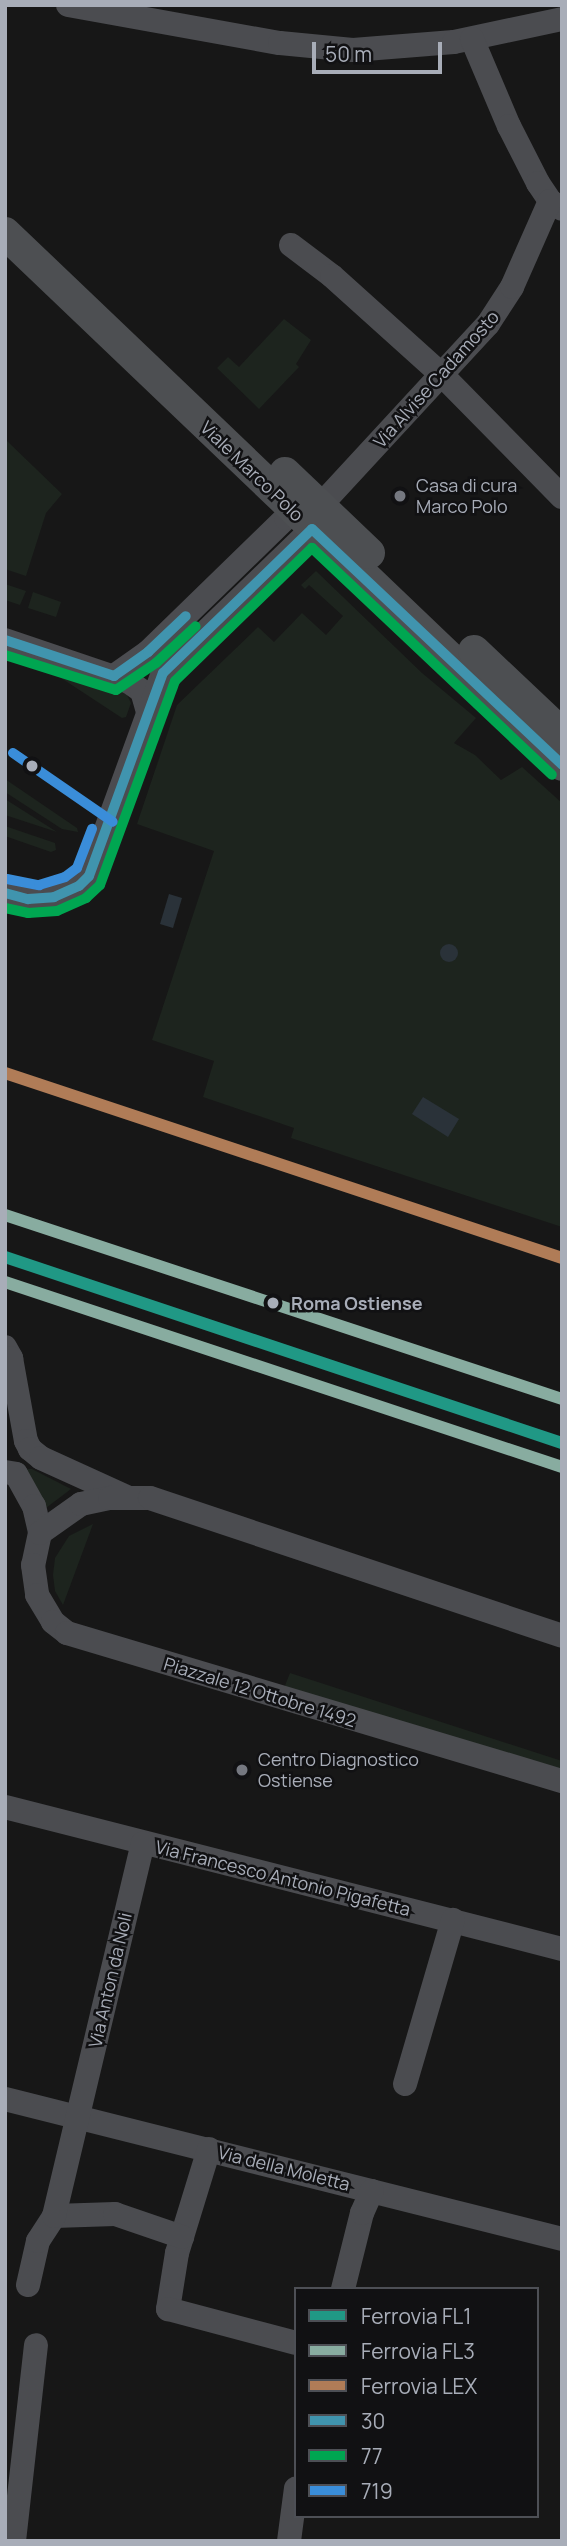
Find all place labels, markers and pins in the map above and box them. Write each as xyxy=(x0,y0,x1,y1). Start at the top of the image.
place label: Casa di cura Marco Polo xyxy=(416,475,517,518)
marker: Casa di cura Marco Polo xyxy=(390,486,410,506)
unlabelled marker xyxy=(25,759,39,773)
marker: Roma Ostiense xyxy=(261,1291,285,1315)
place label: Roma Ostiense xyxy=(291,1292,423,1314)
place label: Centro Diagnostico Ostiense xyxy=(258,1749,419,1792)
marker: Centro Diagnostico Ostiense xyxy=(232,1760,252,1780)

